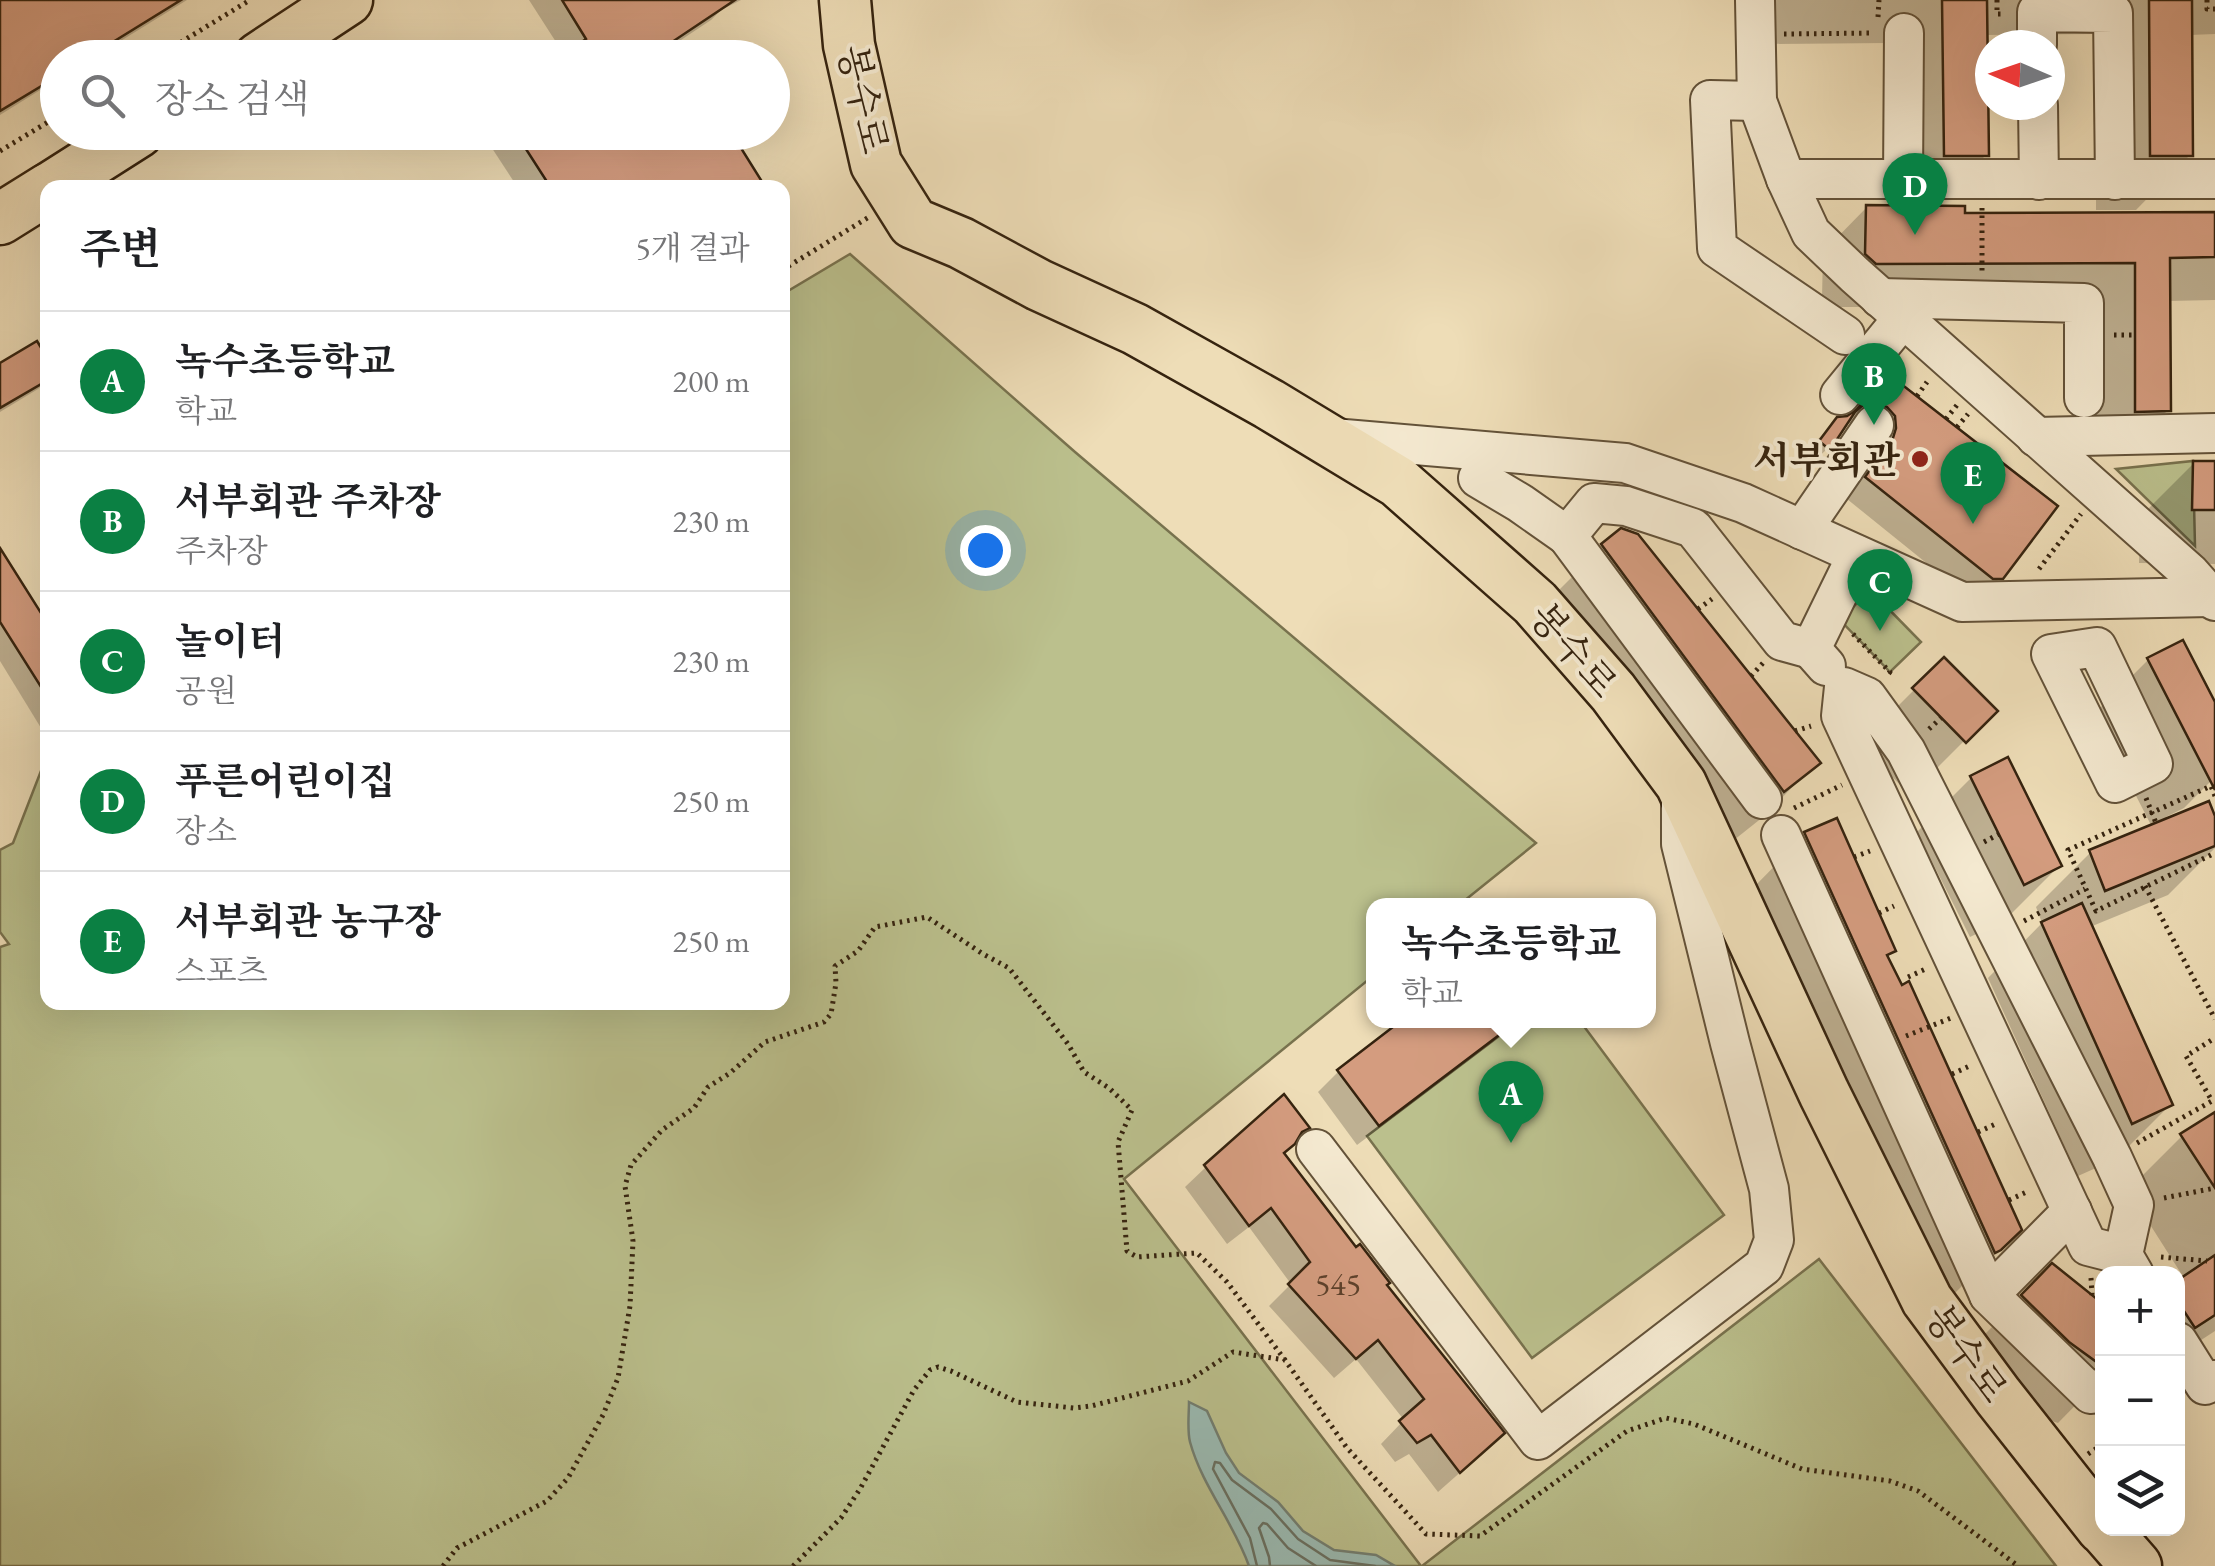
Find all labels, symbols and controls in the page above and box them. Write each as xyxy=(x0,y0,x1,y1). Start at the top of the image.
north arrow xyxy=(1975,30,2065,120)
search box xyxy=(40,40,790,150)
street label: 봉수로 xyxy=(828,40,900,158)
icon: search xyxy=(75,68,130,123)
text: 장소 검색 xyxy=(155,74,309,123)
pin: D xyxy=(1882,152,1948,235)
text: 주변 xyxy=(80,221,161,276)
text: 5개 결과 xyxy=(636,227,750,269)
text: 녹수초등학교 xyxy=(175,336,395,385)
pin: B xyxy=(1842,342,1906,425)
text: A xyxy=(101,360,124,402)
text: 200 m xyxy=(673,360,750,402)
text: 학교 xyxy=(175,390,237,432)
place label: 서부회관 xyxy=(1753,435,1900,484)
pin: E xyxy=(1940,442,2006,524)
marker: 서부회관 xyxy=(1909,448,1931,470)
text: 서부회관 주차장 xyxy=(175,476,441,525)
text: B xyxy=(102,500,123,542)
text: 230 m xyxy=(673,500,750,542)
your location xyxy=(960,525,1011,576)
text: 주차장 xyxy=(175,530,268,572)
pin: C xyxy=(1848,548,1912,631)
street label: 봉수로 xyxy=(1519,592,1629,708)
text: 놀이터 xyxy=(175,616,285,665)
text: C xyxy=(101,640,124,682)
text: 230 m xyxy=(673,640,750,682)
text: 공원 xyxy=(175,670,237,712)
text: 푸른어린이집 xyxy=(175,756,395,805)
text: D xyxy=(100,780,125,822)
text: 250 m xyxy=(673,780,750,822)
text: 장소 xyxy=(175,810,237,852)
text: 서부회관 농구장 xyxy=(175,896,441,945)
popup xyxy=(1366,898,1656,1028)
text: 녹수초등학교 xyxy=(1401,918,1621,967)
text: E xyxy=(103,920,122,962)
text: 250 m xyxy=(673,920,750,962)
text: 스포츠 xyxy=(175,950,268,992)
text: 학교 xyxy=(1401,972,1463,1014)
pin: A xyxy=(1478,1060,1544,1143)
house number: 545 xyxy=(1315,1263,1361,1305)
map controls xyxy=(2095,1266,2185,1536)
button: + xyxy=(2095,1266,2185,1356)
street label: 봉수로 xyxy=(1915,1294,2019,1412)
button: − xyxy=(2095,1356,2185,1446)
button: layers xyxy=(2095,1446,2185,1536)

